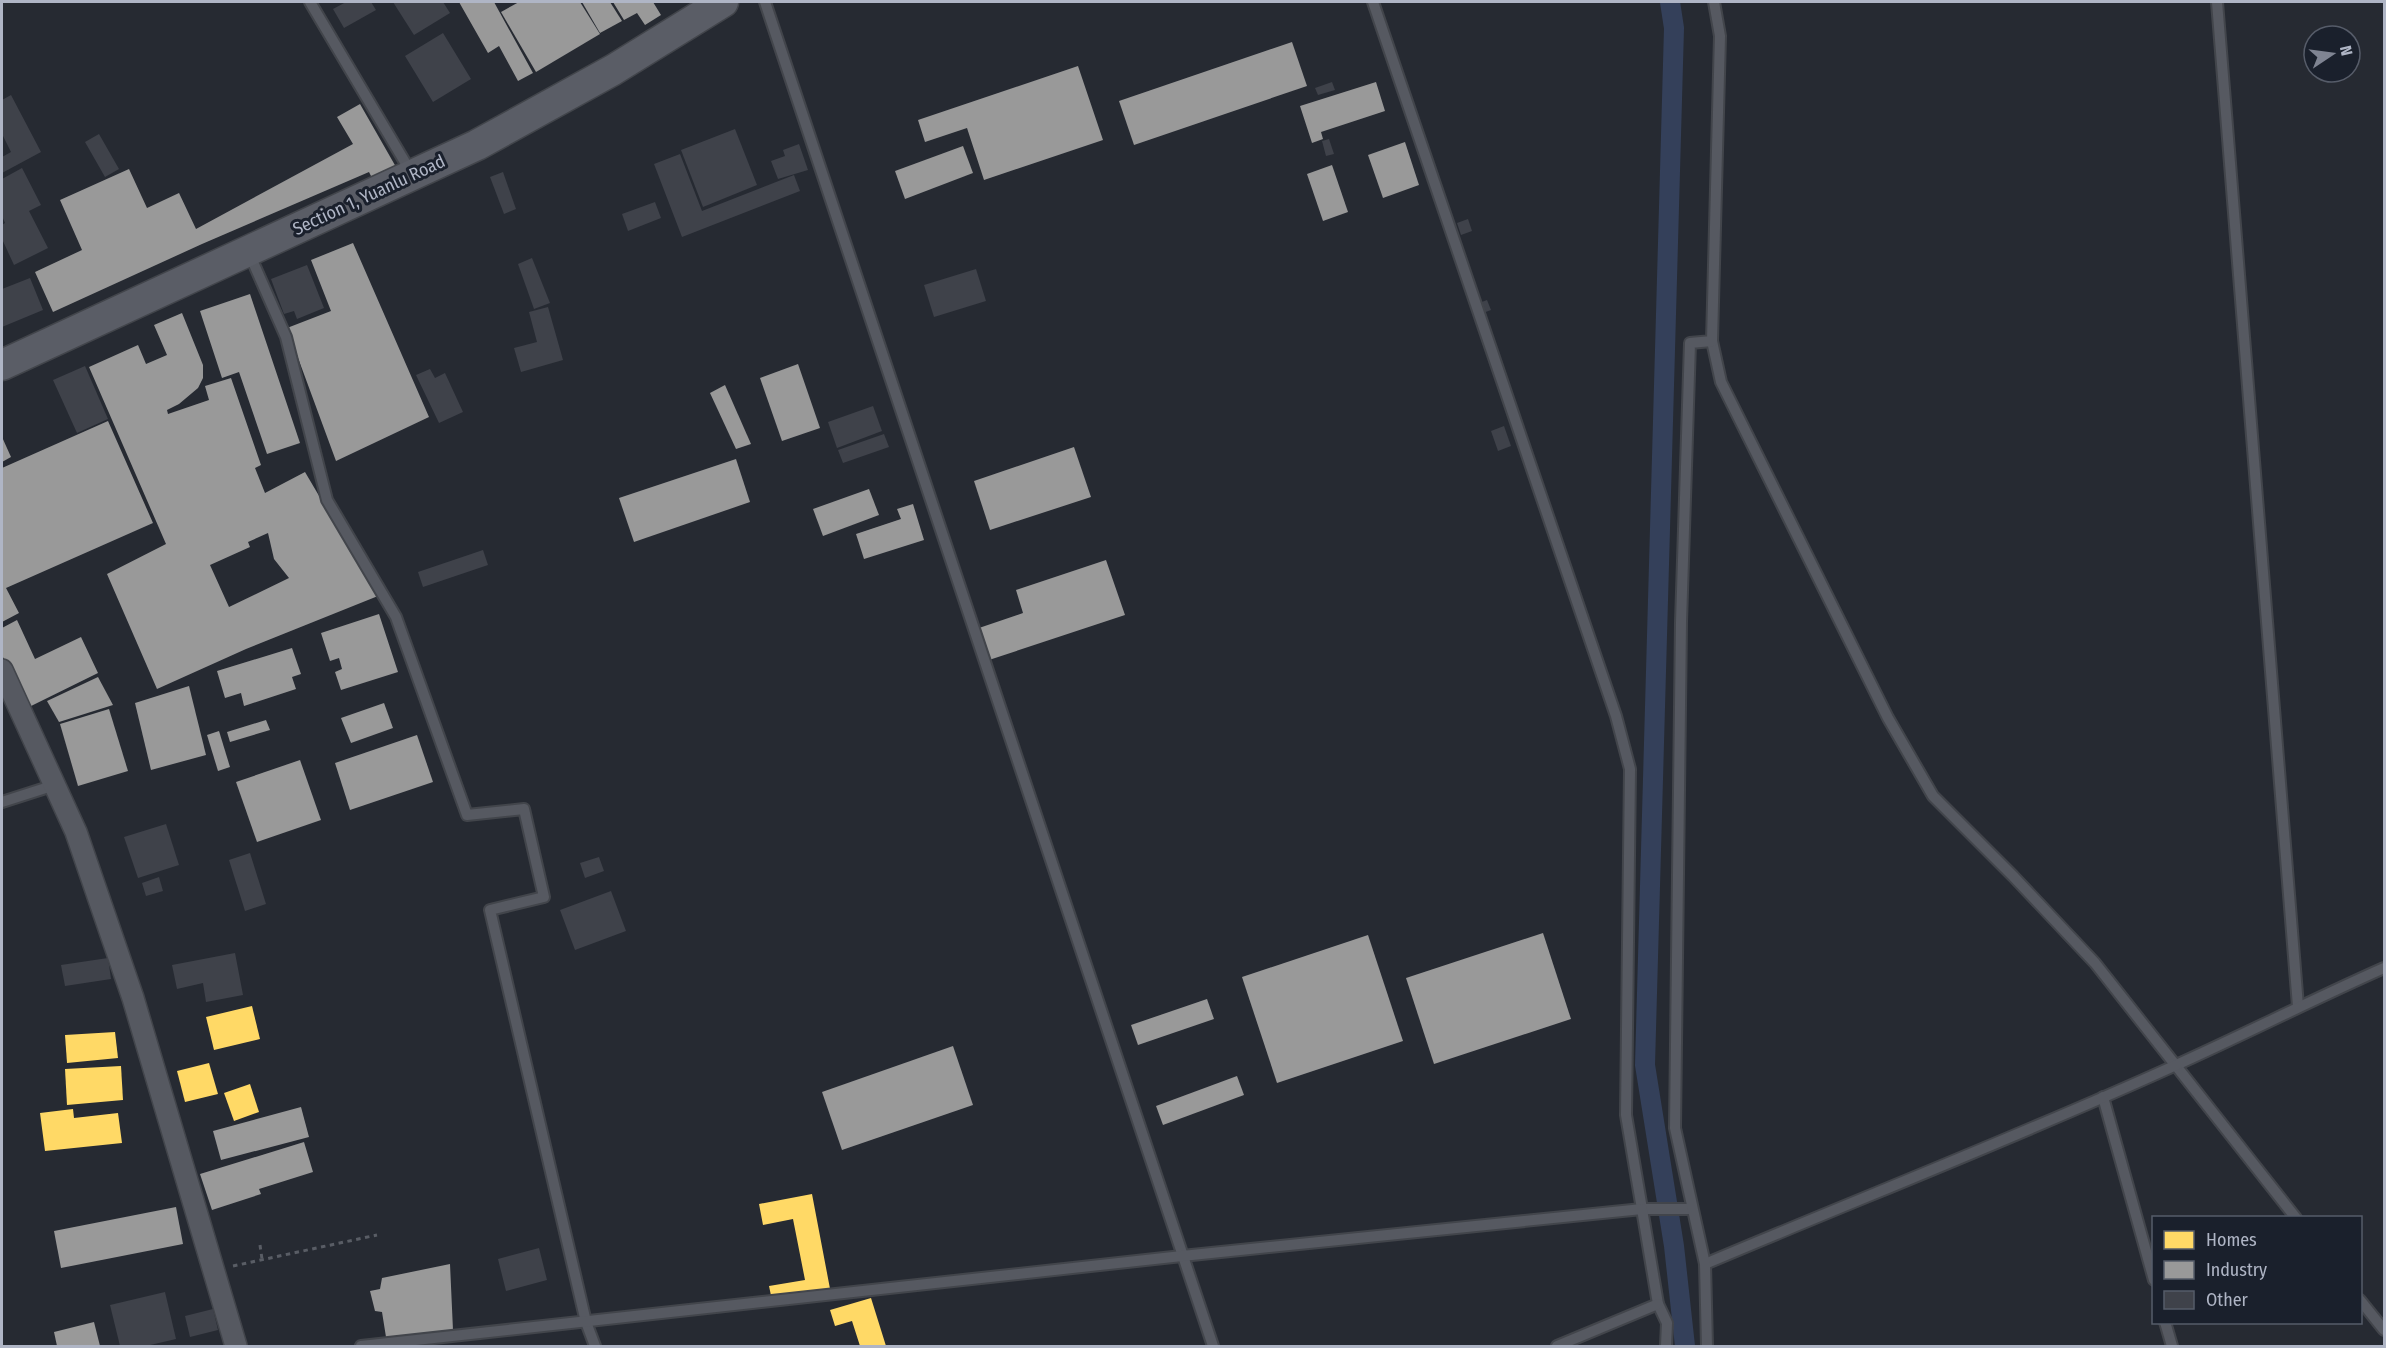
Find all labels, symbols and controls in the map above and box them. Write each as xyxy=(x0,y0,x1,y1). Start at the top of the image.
north arrow xyxy=(2302,24,2362,84)
text: N xyxy=(2336,44,2356,58)
street label: Section 1, Yuanlu Road xyxy=(289,150,449,240)
legend xyxy=(2152,1216,2362,1324)
text: Homes xyxy=(2206,1229,2257,1251)
text: Industry xyxy=(2206,1259,2267,1281)
text: Other xyxy=(2206,1289,2249,1311)

